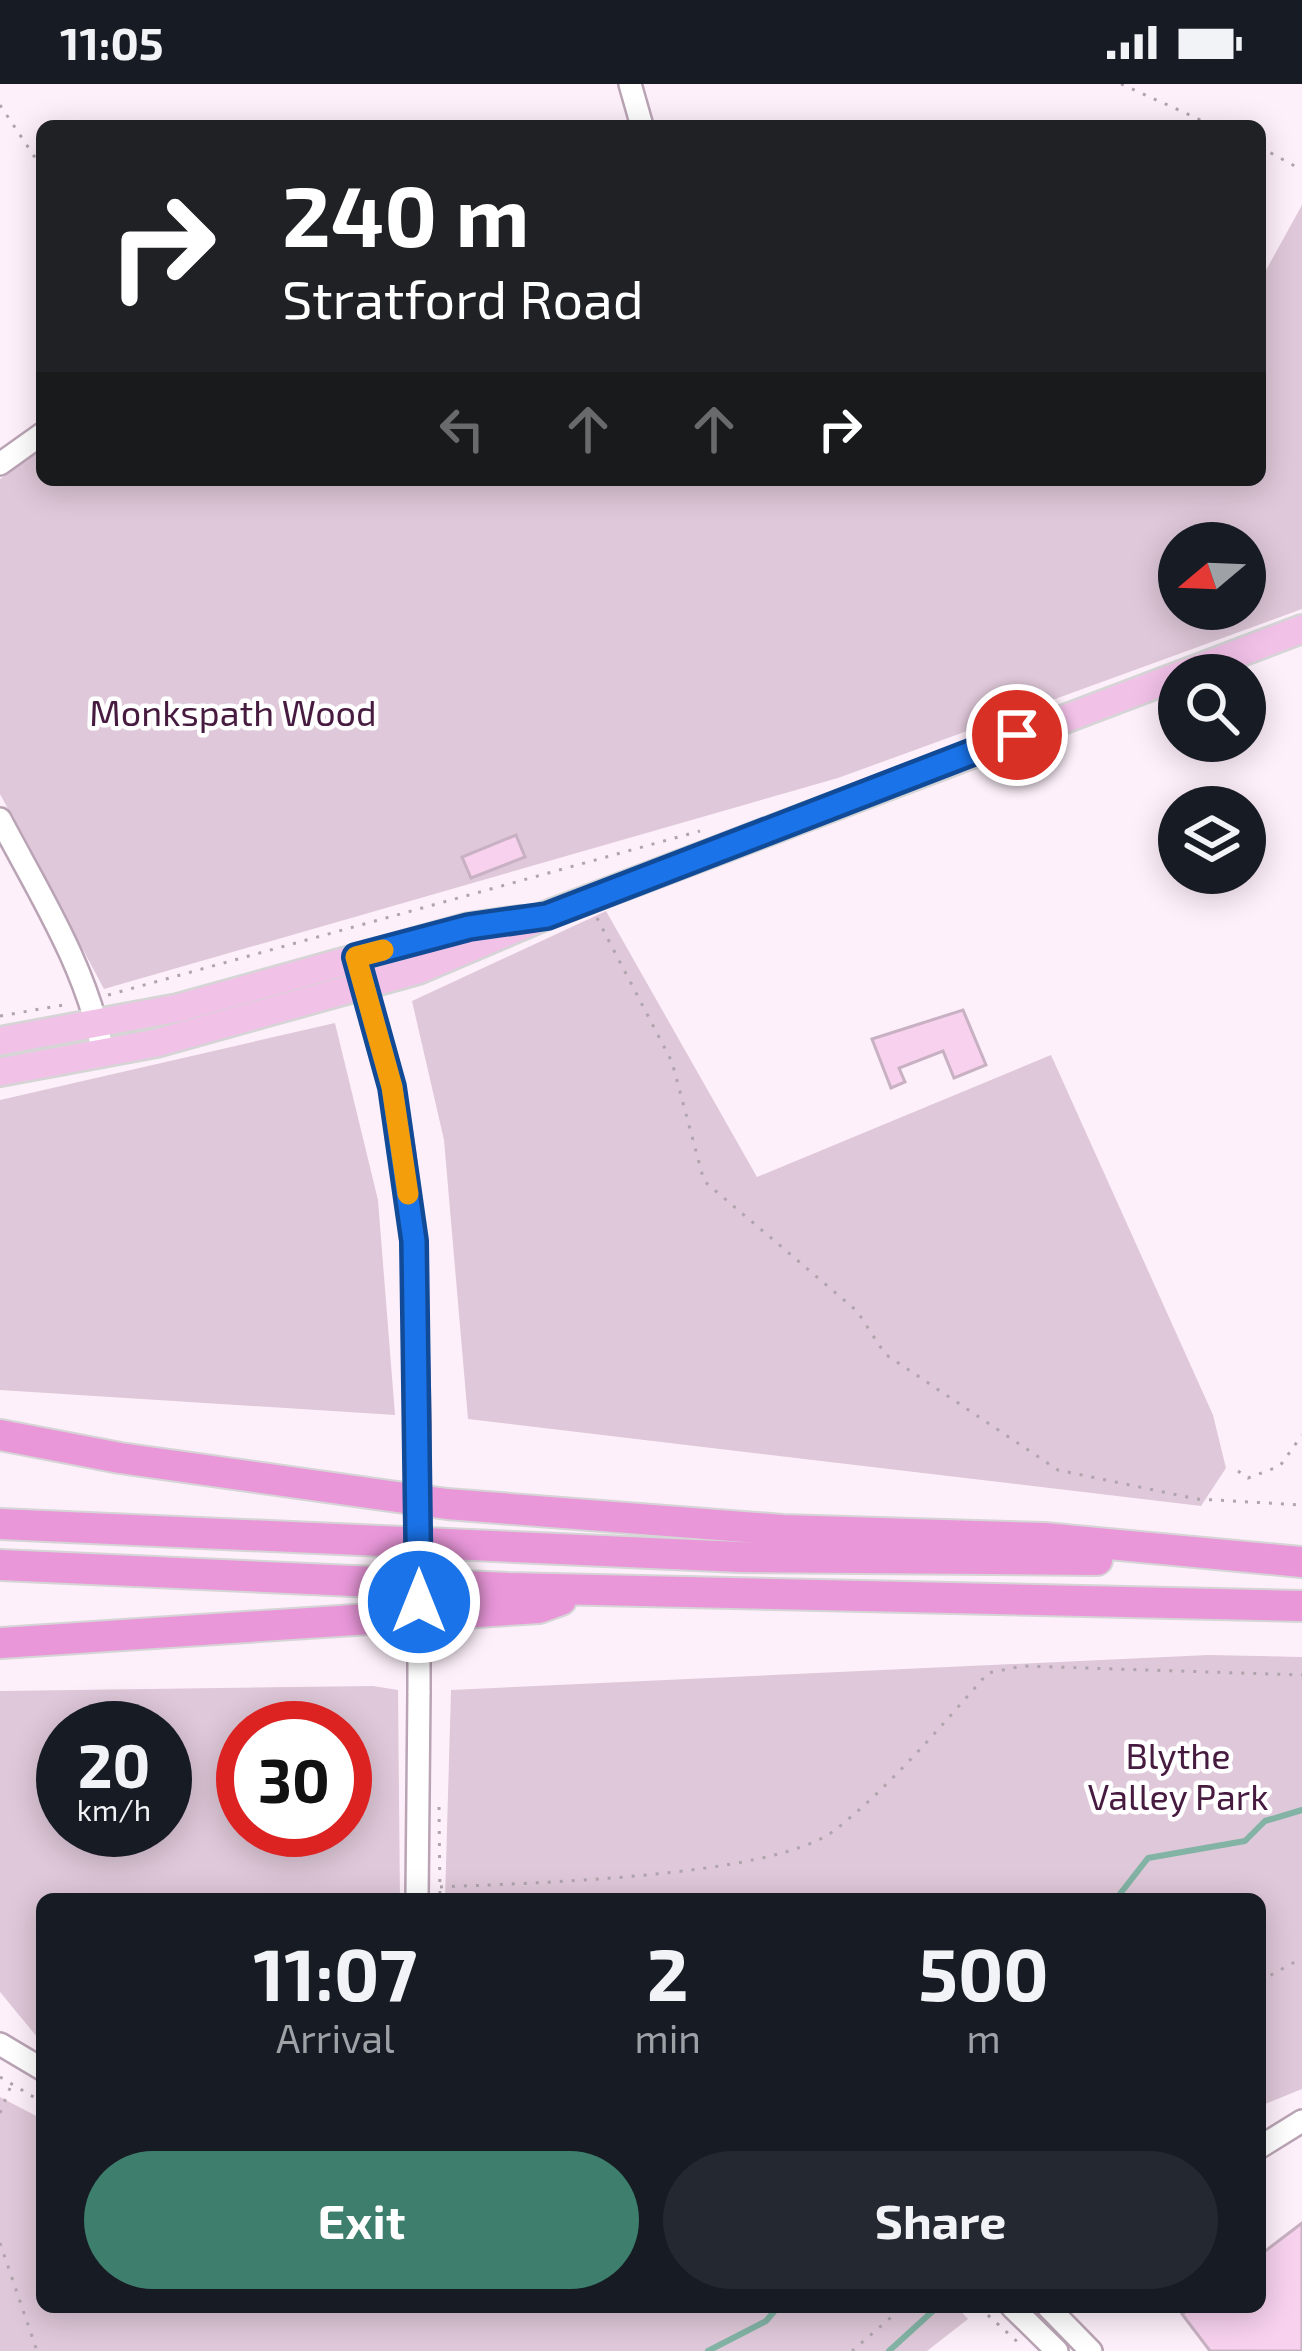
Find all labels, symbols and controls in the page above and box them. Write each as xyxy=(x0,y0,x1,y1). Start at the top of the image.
text: 11:05 xyxy=(60,15,164,69)
text: 240 m xyxy=(282,163,529,264)
icon: right xyxy=(84,168,240,324)
text: Stratford Road xyxy=(282,265,644,330)
icon: left xyxy=(429,396,495,462)
icon: ahead xyxy=(555,396,621,462)
icon: ahead xyxy=(681,396,747,462)
icon: right xyxy=(807,396,873,462)
north arrow xyxy=(1158,522,1266,630)
map controls xyxy=(1158,522,1266,894)
button: search xyxy=(1158,654,1266,762)
pin xyxy=(966,684,1068,786)
park label: Monkspath Wood xyxy=(89,690,377,733)
icon: arrive xyxy=(984,702,1050,768)
button: layers xyxy=(1158,786,1266,894)
position arrow xyxy=(356,1539,482,1665)
speed limit sign: 30 xyxy=(216,1701,372,1857)
text: 20 xyxy=(78,1728,150,1800)
park label: Blythe Valley Park xyxy=(1087,1733,1269,1817)
text: km/h xyxy=(77,1791,151,1827)
text: 11:07 xyxy=(253,1929,417,2015)
text: 2 xyxy=(647,1929,689,2015)
text: 500 xyxy=(918,1929,1049,2015)
text: Arrival xyxy=(276,2014,395,2061)
text: min xyxy=(635,2014,701,2061)
text: m xyxy=(966,2014,1001,2061)
button: Exit xyxy=(84,2151,639,2289)
button: Share xyxy=(663,2151,1218,2289)

